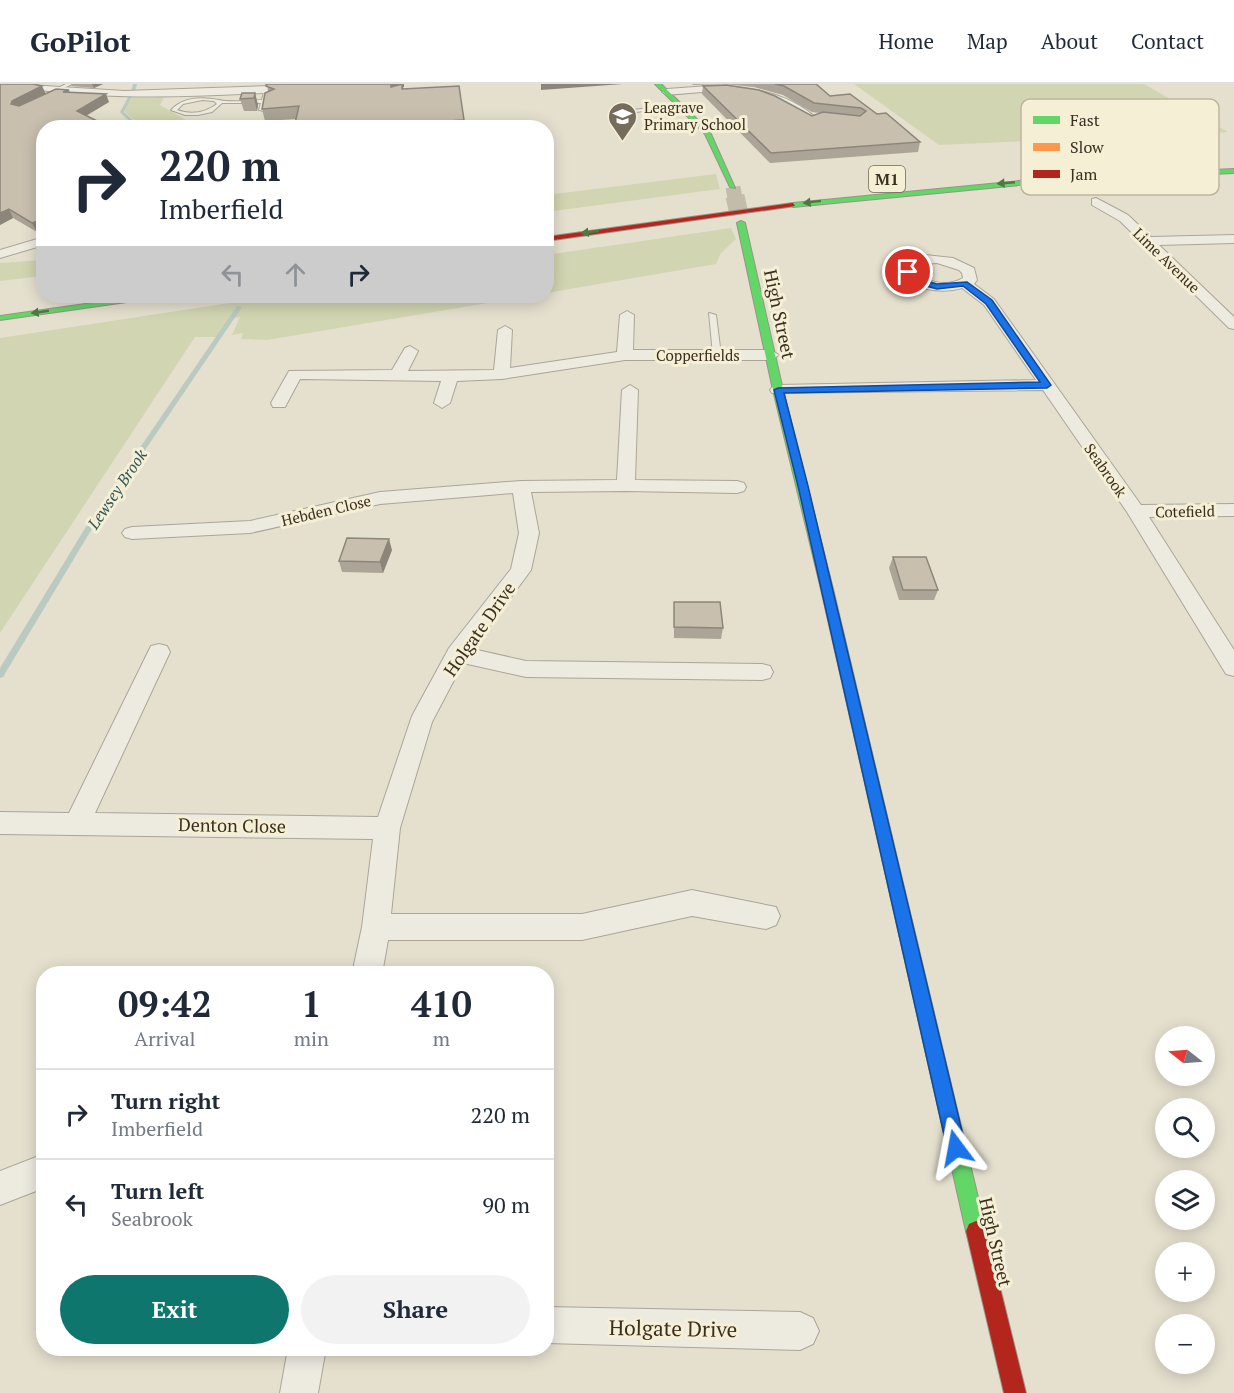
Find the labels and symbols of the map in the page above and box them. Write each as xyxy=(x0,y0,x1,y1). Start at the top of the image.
place label: Leagrave Primary School xyxy=(644,97,746,134)
legend xyxy=(1021,99,1219,195)
school or university icon: Leagrave Primary School xyxy=(607,100,639,142)
text: Fast xyxy=(1070,109,1100,131)
text: Slow xyxy=(1070,136,1104,158)
text: Jam xyxy=(1070,163,1098,185)
road number: M1 xyxy=(869,166,905,192)
one-way arrow xyxy=(996,178,1015,187)
one-way arrow xyxy=(802,197,821,206)
street label: Lime Avenue xyxy=(1129,223,1205,297)
one-way arrow xyxy=(580,228,599,237)
pin xyxy=(882,246,933,297)
street label: High Street xyxy=(759,267,801,361)
one-way arrow xyxy=(31,308,50,317)
street label: Copperfields xyxy=(656,345,740,365)
street label: Seabrook xyxy=(1080,439,1132,501)
water label: Lewsey Brook xyxy=(82,445,152,534)
street label: Hebden Close xyxy=(279,490,373,530)
street label: Cotefield xyxy=(1155,500,1215,522)
street label: Holgate Drive xyxy=(438,577,520,681)
street label: Denton Close xyxy=(178,812,286,838)
north arrow xyxy=(1155,1026,1215,1086)
position arrow xyxy=(924,1116,988,1180)
street label: High Street xyxy=(974,1195,1018,1289)
street label: Holgate Drive xyxy=(609,1313,737,1343)

